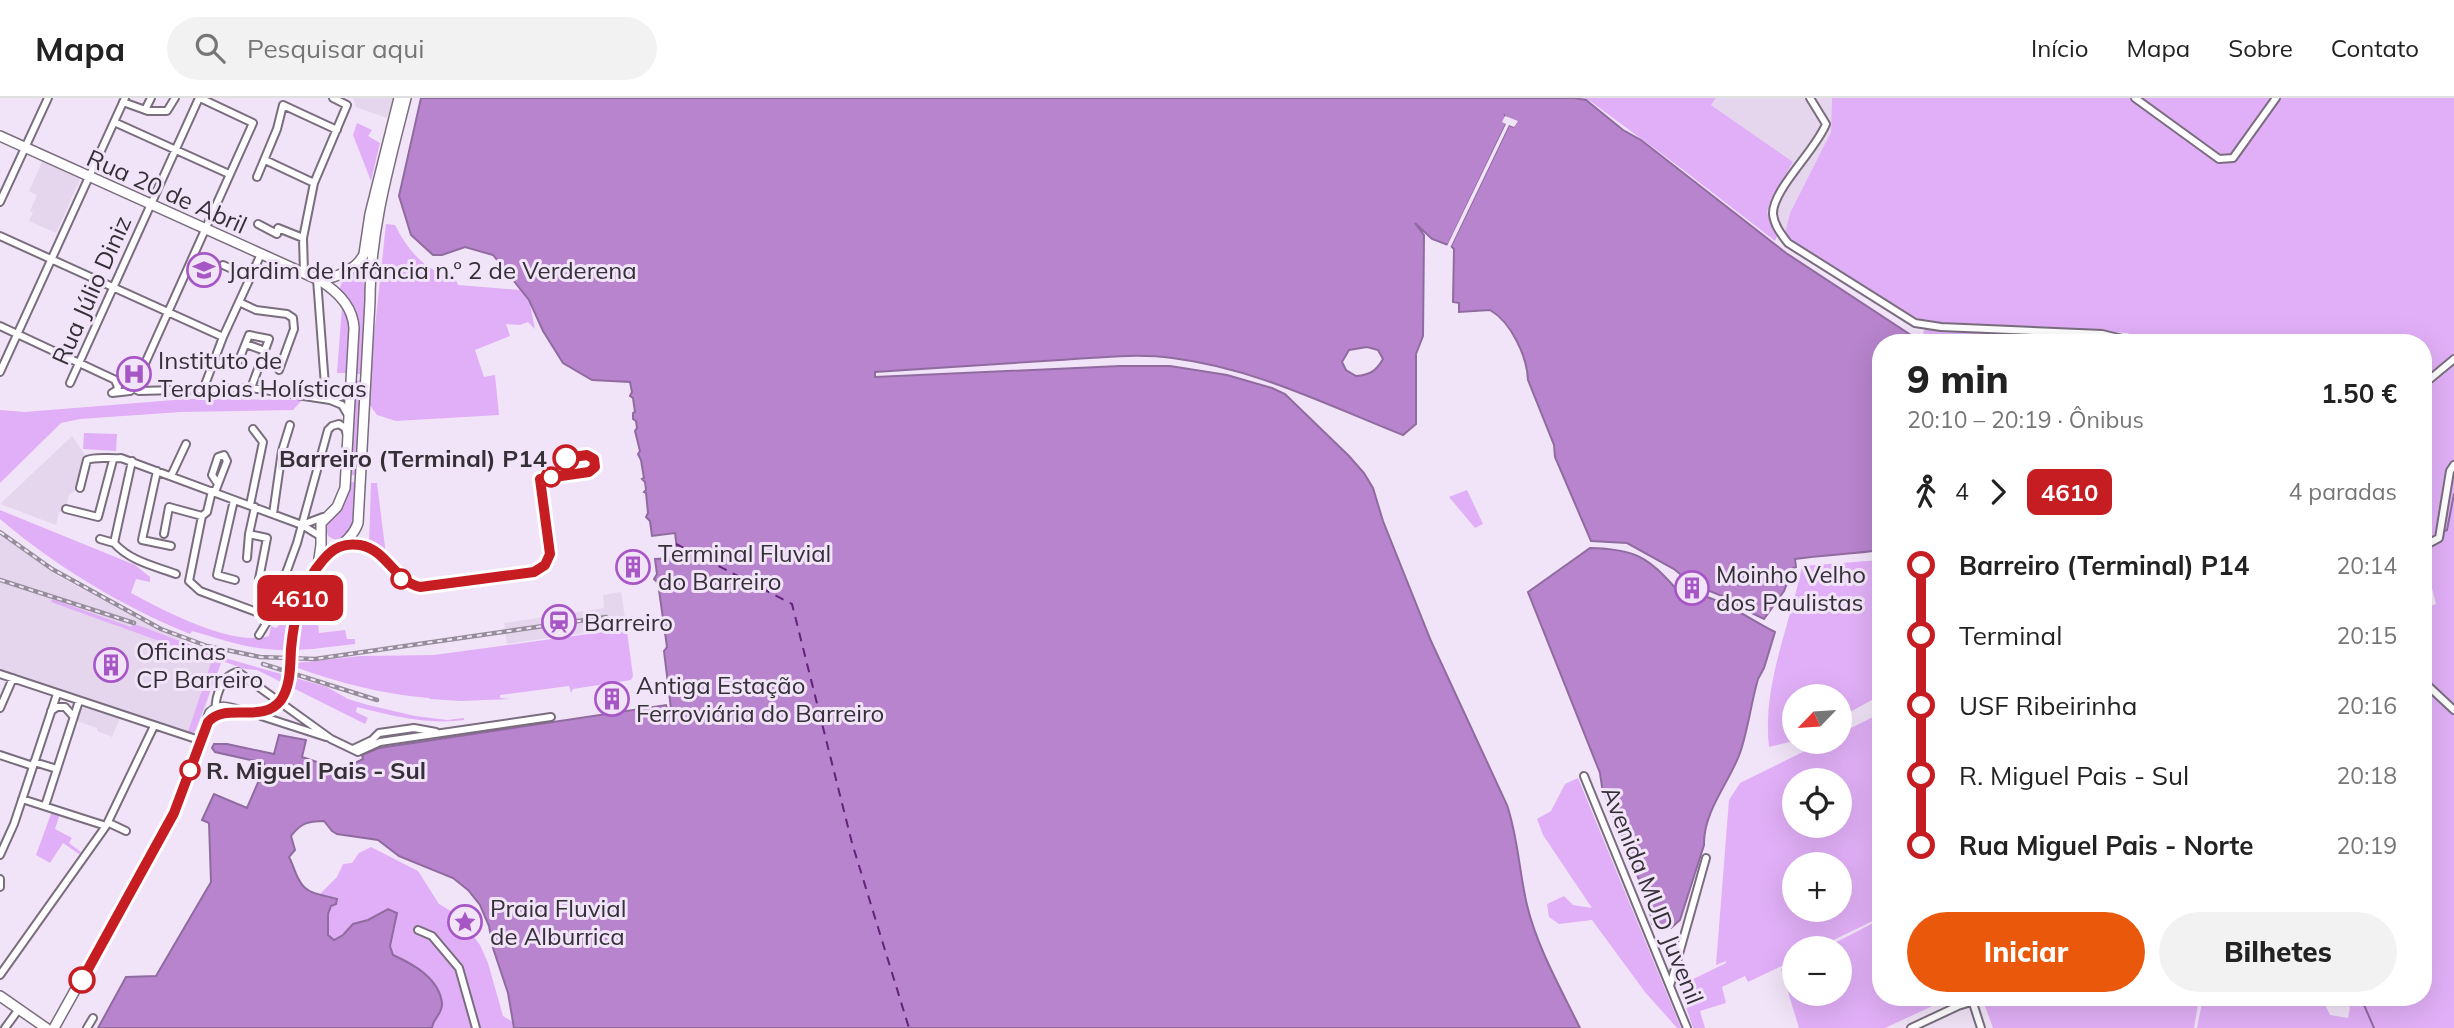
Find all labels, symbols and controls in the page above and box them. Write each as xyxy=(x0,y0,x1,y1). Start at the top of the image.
search box xyxy=(167,17,657,80)
text: Mapa xyxy=(35,28,125,69)
icon: search xyxy=(191,29,229,67)
text: Pesquisar aqui xyxy=(247,32,424,65)
text: Início xyxy=(2031,33,2088,63)
text: Mapa xyxy=(2126,33,2190,63)
text: Sobre xyxy=(2228,33,2293,63)
text: Contato xyxy=(2331,33,2419,63)
street label: Rua 20 de Abril xyxy=(82,142,252,240)
street label: Rua Júlio Diniz xyxy=(45,211,137,369)
school or university icon: Jardim de Infância n.º 2 de Verderena xyxy=(185,251,223,289)
place label: Jardim de Infância n.º 2 de Verderena xyxy=(228,255,637,285)
place label: Instituto de Terapias Holísticas xyxy=(158,345,367,403)
hospital icon: Instituto de Terapias Holísticas xyxy=(115,355,153,393)
text: 9 min xyxy=(1907,355,2009,403)
text: 1.50 € xyxy=(2321,377,2397,410)
text: 20:10 – 20:19 · Ônibus xyxy=(1907,405,2144,434)
place label: Barreiro (Terminal) P14 xyxy=(279,443,547,473)
marker: Barreiro (Terminal) P14 xyxy=(553,445,579,471)
unlabelled marker xyxy=(541,467,561,487)
icon: walk xyxy=(1907,473,1945,511)
icon: forward xyxy=(1979,473,2017,511)
text: 4 xyxy=(1955,477,1969,506)
text: 4610 xyxy=(2041,477,2098,507)
text: 4 paradas xyxy=(2289,477,2397,506)
place label: Terminal Fluvial do Barreiro xyxy=(658,538,831,596)
building icon: Terminal Fluvial do Barreiro xyxy=(614,548,652,586)
text: Barreiro (Terminal) P14 xyxy=(1959,549,2249,582)
text: 20:14 xyxy=(2337,551,2397,580)
place label: Moinho Velho dos Paulistas xyxy=(1716,559,1866,617)
unlabelled marker xyxy=(391,569,411,589)
building icon: Moinho Velho dos Paulistas xyxy=(1673,569,1711,607)
line badge: 4610 xyxy=(251,575,349,621)
text: 4610 xyxy=(271,583,329,613)
station icon: Barreiro xyxy=(540,603,578,641)
place label: Barreiro xyxy=(584,607,673,637)
text: Terminal xyxy=(1959,619,2062,652)
text: 20:15 xyxy=(2337,621,2397,650)
place label: Oficinas CP Barreiro xyxy=(136,636,263,694)
building icon: Oficinas CP Barreiro xyxy=(92,646,130,684)
place label: Antiga Estação Ferroviária do Barreiro xyxy=(636,670,884,728)
building icon: Antiga Estação Ferroviária do Barreiro xyxy=(593,680,631,718)
north arrow xyxy=(1782,684,1852,754)
map controls xyxy=(1782,684,1852,1006)
text: USF Ribeirinha xyxy=(1959,689,2137,722)
text: 20:16 xyxy=(2337,691,2397,720)
place label: R. Miguel Pais - Sul xyxy=(206,755,426,785)
text: R. Miguel Pais - Sul xyxy=(1959,759,2189,792)
marker: R. Miguel Pais - Sul xyxy=(180,760,200,780)
text: 20:18 xyxy=(2337,761,2397,790)
button: locate xyxy=(1782,768,1852,838)
street label: Avenida MUD Juvenil xyxy=(1596,782,1710,1008)
text: Rua Miguel Pais - Norte xyxy=(1959,829,2253,862)
text: 20:19 xyxy=(2337,831,2397,860)
button: + xyxy=(1782,852,1852,922)
place label: Praia Fluvial de Alburrica xyxy=(490,893,626,951)
place icon: Praia Fluvial de Alburrica xyxy=(446,903,484,941)
button: Iniciar xyxy=(1907,912,2145,992)
button: Bilhetes xyxy=(2159,912,2397,992)
button: − xyxy=(1782,936,1852,1006)
unlabelled marker xyxy=(69,967,95,993)

